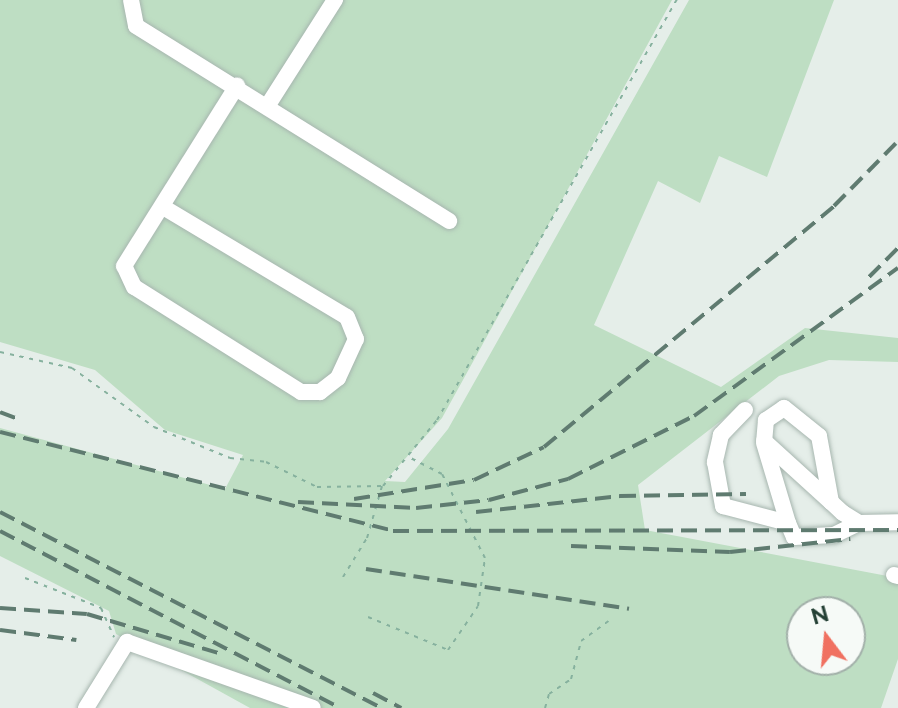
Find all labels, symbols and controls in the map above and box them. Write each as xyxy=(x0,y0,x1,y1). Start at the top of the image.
north arrow xyxy=(786,596,866,676)
text: N xyxy=(808,600,832,630)

